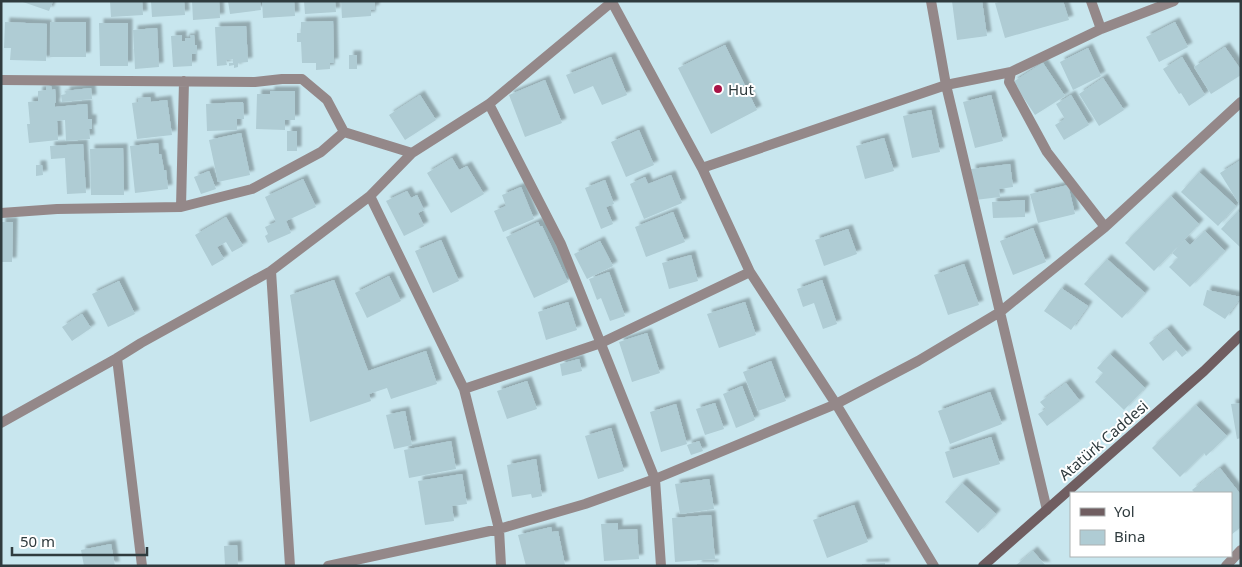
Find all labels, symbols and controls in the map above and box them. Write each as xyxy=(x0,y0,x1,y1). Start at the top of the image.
place label: Hut xyxy=(728,79,754,99)
marker: Hut xyxy=(712,83,724,95)
street label: Atatürk Caddesi xyxy=(1054,396,1152,484)
legend xyxy=(1070,492,1232,557)
text: Yol xyxy=(1114,501,1135,521)
scale bar xyxy=(12,524,148,556)
text: Bina xyxy=(1114,526,1145,546)
text: 50 m xyxy=(20,531,55,551)

